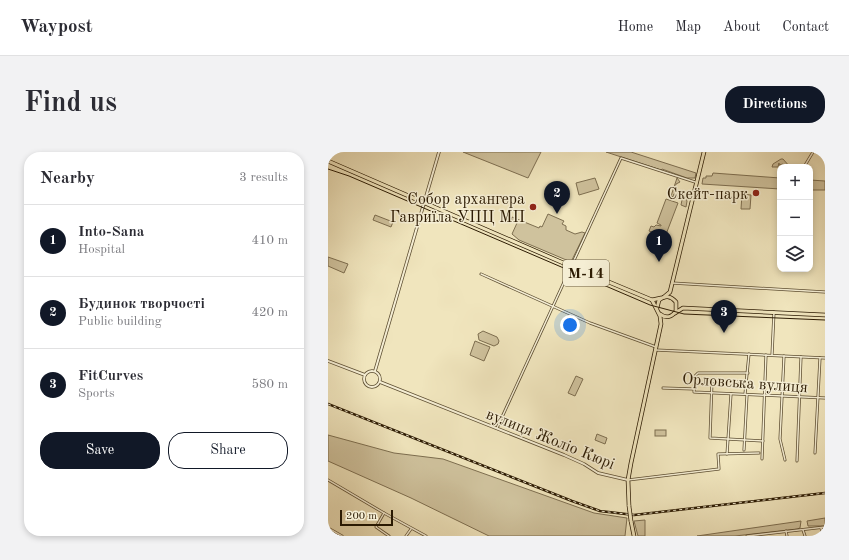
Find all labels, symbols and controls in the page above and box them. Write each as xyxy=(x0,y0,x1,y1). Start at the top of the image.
text: Waypost xyxy=(20,18,93,37)
text: Home xyxy=(618,20,653,34)
text: Map xyxy=(675,20,701,34)
text: About xyxy=(723,20,760,34)
text: Contact xyxy=(782,20,829,34)
button: Directions xyxy=(725,86,825,123)
text: Find us xyxy=(24,90,117,118)
map controls xyxy=(777,164,813,272)
button: + xyxy=(777,164,813,200)
text: Nearby xyxy=(40,170,95,187)
text: 3 results xyxy=(239,171,288,184)
pin: 2 xyxy=(544,181,570,214)
place label: Скейт-парк xyxy=(667,187,748,203)
marker: Скейт-парк xyxy=(751,188,761,198)
place label: Собор архангера Гавриїла УПЦ МП xyxy=(390,192,525,226)
button: − xyxy=(777,200,813,236)
marker: Собор архангера Гавриїла УПЦ МП xyxy=(528,202,538,212)
text: Into-Sana xyxy=(78,225,144,240)
pin: 1 xyxy=(646,229,672,262)
text: 1 xyxy=(49,234,57,247)
text: 410 m xyxy=(251,234,288,247)
button: layers xyxy=(777,236,813,272)
text: Hospital xyxy=(78,243,125,256)
road number: М-14 xyxy=(563,260,609,286)
text: Будинок творчості xyxy=(78,297,205,312)
pin: 3 xyxy=(711,300,737,333)
text: 2 xyxy=(49,306,57,319)
text: 420 m xyxy=(251,306,288,319)
text: Public building xyxy=(78,315,162,328)
your location xyxy=(560,315,580,335)
text: FitCurves xyxy=(78,369,143,384)
street label: Орловська вулиця xyxy=(681,372,808,396)
text: 3 xyxy=(49,378,57,391)
text: 580 m xyxy=(251,378,288,391)
text: Sports xyxy=(78,387,115,400)
street label: вулиця Жоліо Кюрі xyxy=(484,407,617,473)
button: Save xyxy=(40,432,160,469)
button: Share xyxy=(168,432,288,469)
scale bar xyxy=(340,508,393,527)
text: 200 m xyxy=(346,511,377,522)

